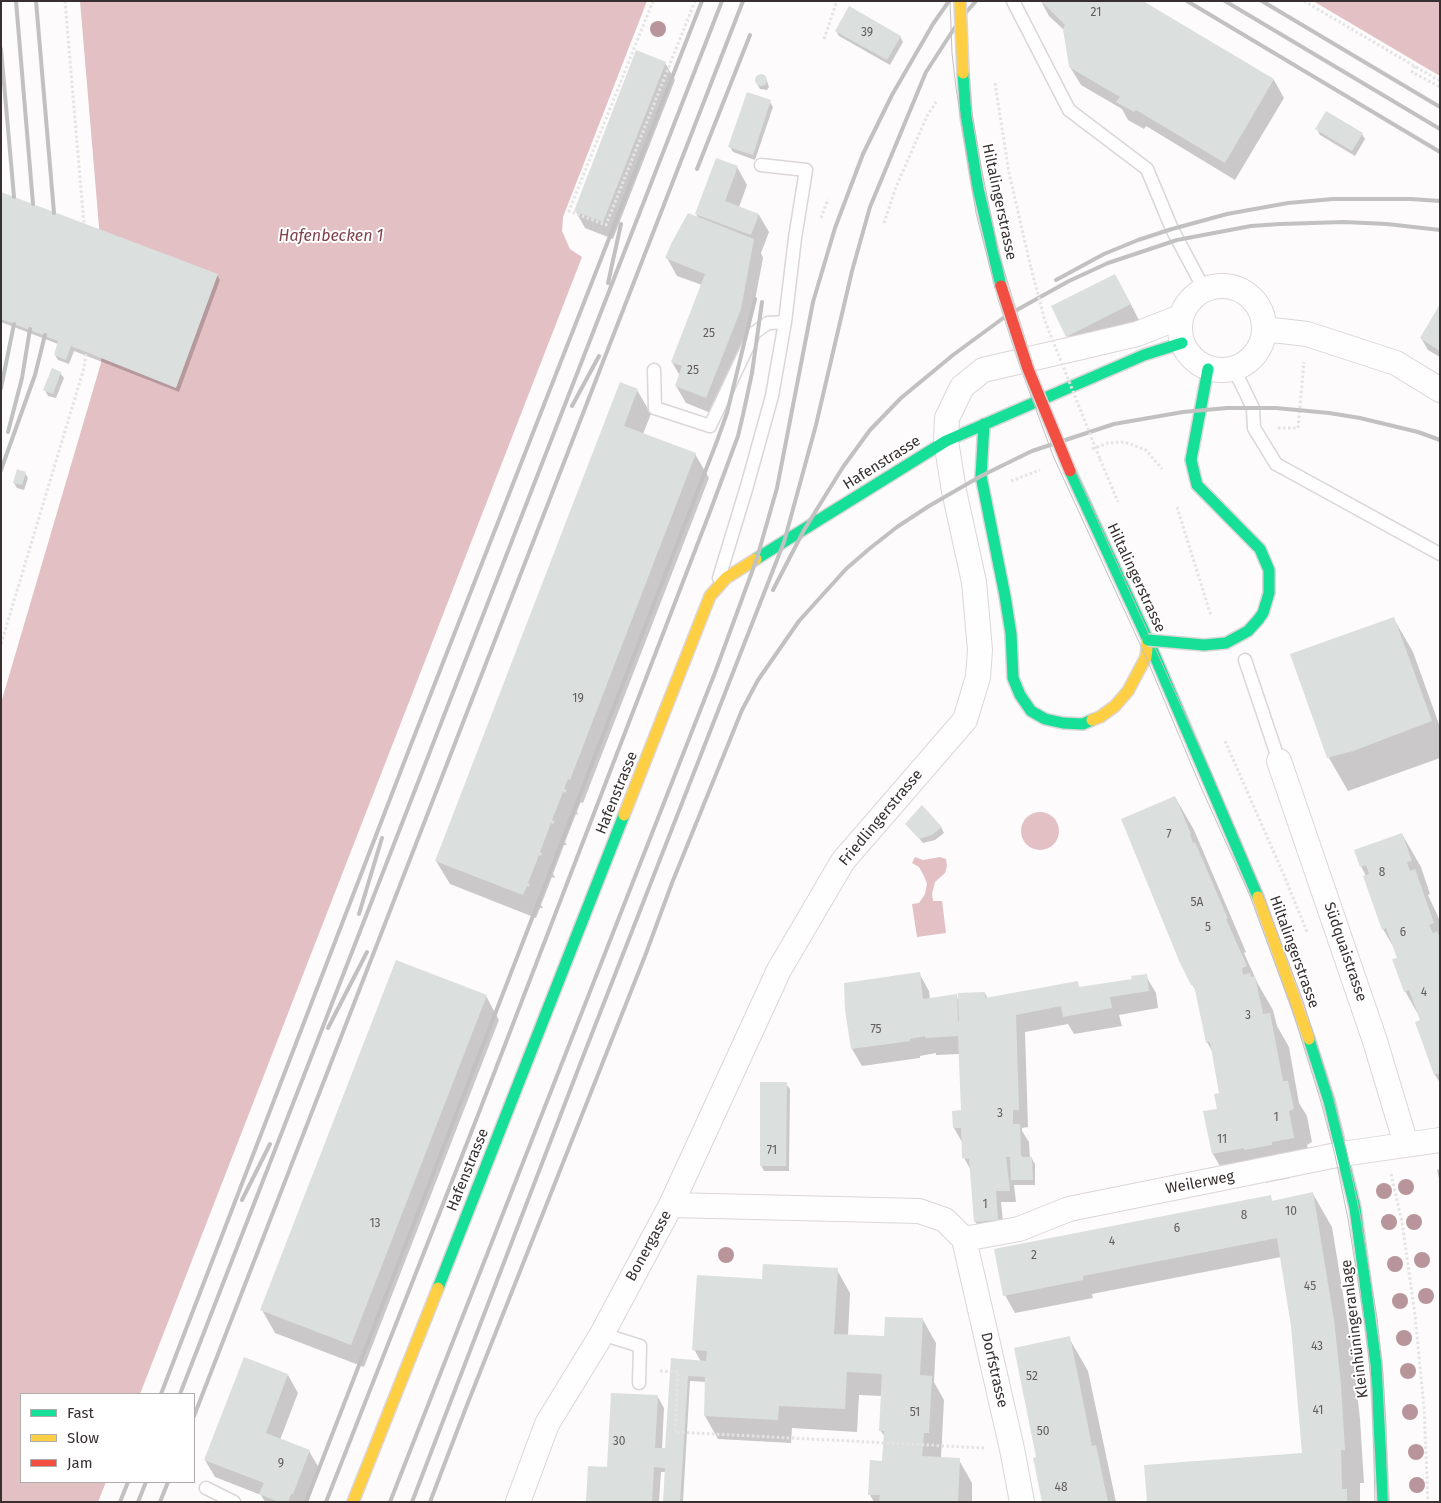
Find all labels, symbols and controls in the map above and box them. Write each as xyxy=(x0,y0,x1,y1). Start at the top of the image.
house number: 21 xyxy=(1091,6,1101,20)
house number: 39 xyxy=(861,26,873,40)
street label: Hiltalingerstrasse xyxy=(978,142,1020,262)
water label: Hafenbecken 1 xyxy=(279,227,383,247)
house number: 25 xyxy=(703,327,715,341)
house number: 25 xyxy=(687,364,699,378)
street label: Hafenstrasse xyxy=(840,432,924,494)
street label: Hiltalingerstrasse xyxy=(1103,520,1169,636)
house number: 19 xyxy=(572,692,584,706)
street label: Hafenstrasse xyxy=(592,749,642,837)
street label: Friedlingerstrasse xyxy=(835,766,927,870)
house number: 7 xyxy=(1166,828,1172,842)
house number: 8 xyxy=(1379,866,1385,880)
street label: Hiltalingerstrasse xyxy=(1265,893,1323,1011)
house number: 5A xyxy=(1191,896,1203,910)
street label: Südquaistrasse xyxy=(1320,900,1370,1004)
house number: 5 xyxy=(1205,921,1211,935)
house number: 6 xyxy=(1400,926,1406,940)
house number: 4 xyxy=(1421,986,1427,1000)
house number: 3 xyxy=(1245,1009,1251,1023)
house number: 75 xyxy=(870,1023,882,1037)
house number: 3 xyxy=(997,1107,1003,1121)
house number: 1 xyxy=(1273,1111,1279,1125)
street label: Hafenstrasse xyxy=(443,1126,493,1214)
house number: 11 xyxy=(1217,1133,1227,1147)
house number: 71 xyxy=(767,1144,777,1158)
street label: Weilerweg xyxy=(1164,1168,1236,1198)
house number: 1 xyxy=(982,1198,988,1212)
house number: 10 xyxy=(1285,1205,1297,1219)
street label: Bonergasse xyxy=(622,1208,676,1284)
house number: 8 xyxy=(1241,1209,1247,1223)
house number: 13 xyxy=(369,1217,381,1231)
house number: 6 xyxy=(1174,1222,1180,1236)
house number: 4 xyxy=(1109,1235,1115,1249)
house number: 2 xyxy=(1031,1249,1037,1263)
street label: Kleinhüningeranlage xyxy=(1338,1259,1372,1399)
house number: 45 xyxy=(1304,1280,1316,1294)
street label: Dorfstrasse xyxy=(977,1331,1011,1409)
house number: 43 xyxy=(1311,1340,1323,1354)
house number: 52 xyxy=(1026,1370,1038,1384)
legend xyxy=(20,1393,195,1483)
text: Fast xyxy=(67,1404,94,1422)
house number: 41 xyxy=(1313,1404,1323,1418)
house number: 51 xyxy=(910,1406,920,1420)
house number: 50 xyxy=(1037,1425,1049,1439)
text: Slow xyxy=(67,1429,99,1447)
house number: 30 xyxy=(613,1435,625,1449)
text: Jam xyxy=(67,1454,93,1472)
house number: 9 xyxy=(278,1457,284,1471)
house number: 48 xyxy=(1055,1481,1067,1495)

